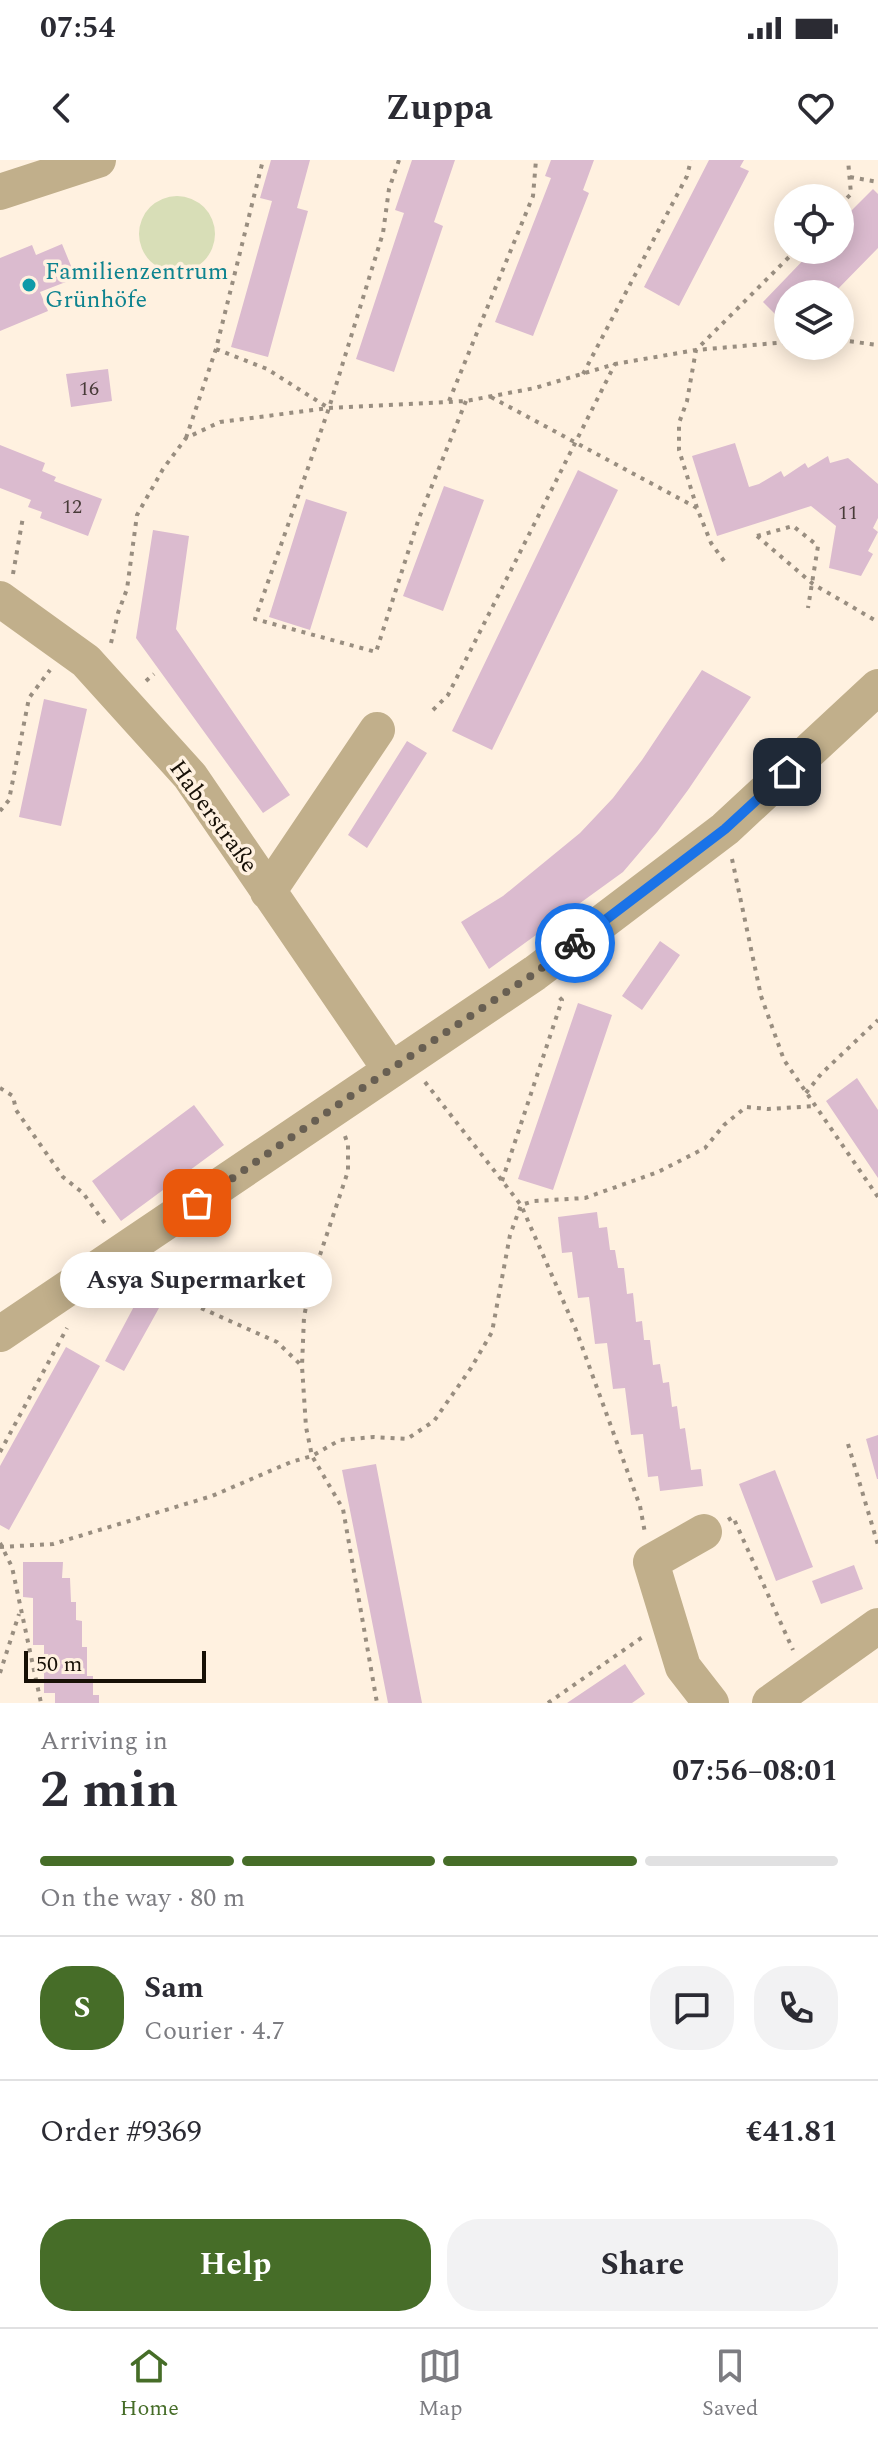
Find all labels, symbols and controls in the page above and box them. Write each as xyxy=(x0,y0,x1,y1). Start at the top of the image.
text: 07:54 xyxy=(40,5,115,51)
text: Zuppa xyxy=(385,81,493,136)
icon: back xyxy=(40,86,84,130)
icon: heart xyxy=(794,86,838,130)
map controls xyxy=(774,184,854,360)
button: locate xyxy=(774,184,854,264)
place label: Familienzentrum Grünhöfe xyxy=(45,254,228,318)
marker: Familienzentrum Grünhöfe xyxy=(20,276,38,294)
button: layers xyxy=(774,280,854,360)
house number: 16 xyxy=(79,374,99,404)
house number: 12 xyxy=(62,492,82,522)
house number: 11 xyxy=(838,498,858,528)
pin xyxy=(753,738,821,806)
icon: home xyxy=(765,750,809,794)
street label: Haberstraße xyxy=(160,753,267,881)
courier xyxy=(535,903,615,983)
icon: bike xyxy=(553,921,597,965)
pin xyxy=(163,1169,231,1237)
icon: bag xyxy=(175,1181,219,1225)
callout: Asya Supermarket xyxy=(61,1251,333,1307)
text: Asya Supermarket xyxy=(86,1260,306,1300)
scale bar xyxy=(24,1647,206,1683)
text: 50 m xyxy=(36,1648,82,1681)
text: Arriving in xyxy=(40,1721,168,1761)
text: 07:56–08:01 xyxy=(672,1748,838,1794)
text: 2 min xyxy=(40,1751,178,1830)
text: On the way · 80 m xyxy=(40,1878,245,1918)
text: Sam xyxy=(144,1965,204,2011)
button: chat xyxy=(650,1966,734,2050)
button: phone xyxy=(754,1966,838,2050)
text: S xyxy=(73,1985,91,2031)
text: Courier · 4.7 xyxy=(144,2011,285,2051)
text: Order #9369 xyxy=(40,2109,202,2155)
text: €41.81 xyxy=(746,2109,838,2155)
button: Help xyxy=(40,2219,431,2311)
button: Share xyxy=(447,2219,838,2311)
tab: Home xyxy=(120,2344,179,2425)
tab: Map xyxy=(418,2344,463,2425)
tab: Saved xyxy=(702,2344,758,2425)

